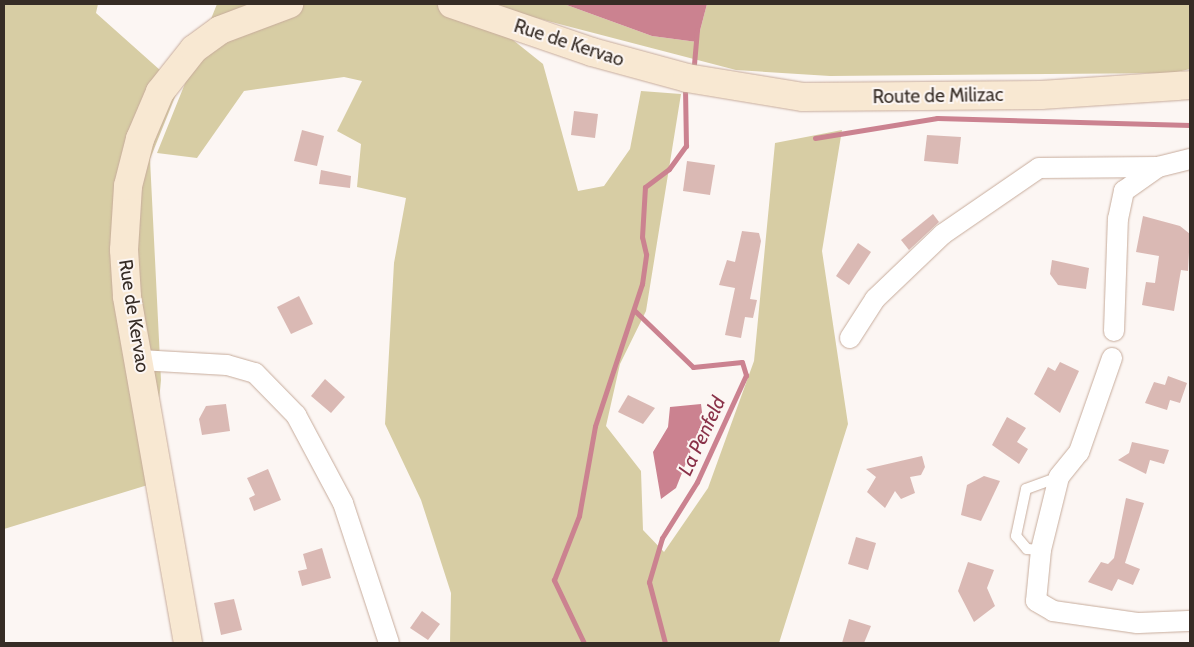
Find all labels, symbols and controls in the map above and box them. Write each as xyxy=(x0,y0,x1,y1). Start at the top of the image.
street label: Rue de Kervao xyxy=(511,14,627,72)
street label: Route de Milizac xyxy=(872,83,1004,109)
street label: Rue de Kervao xyxy=(114,258,154,374)
water label: La Penfeld xyxy=(673,393,731,479)

